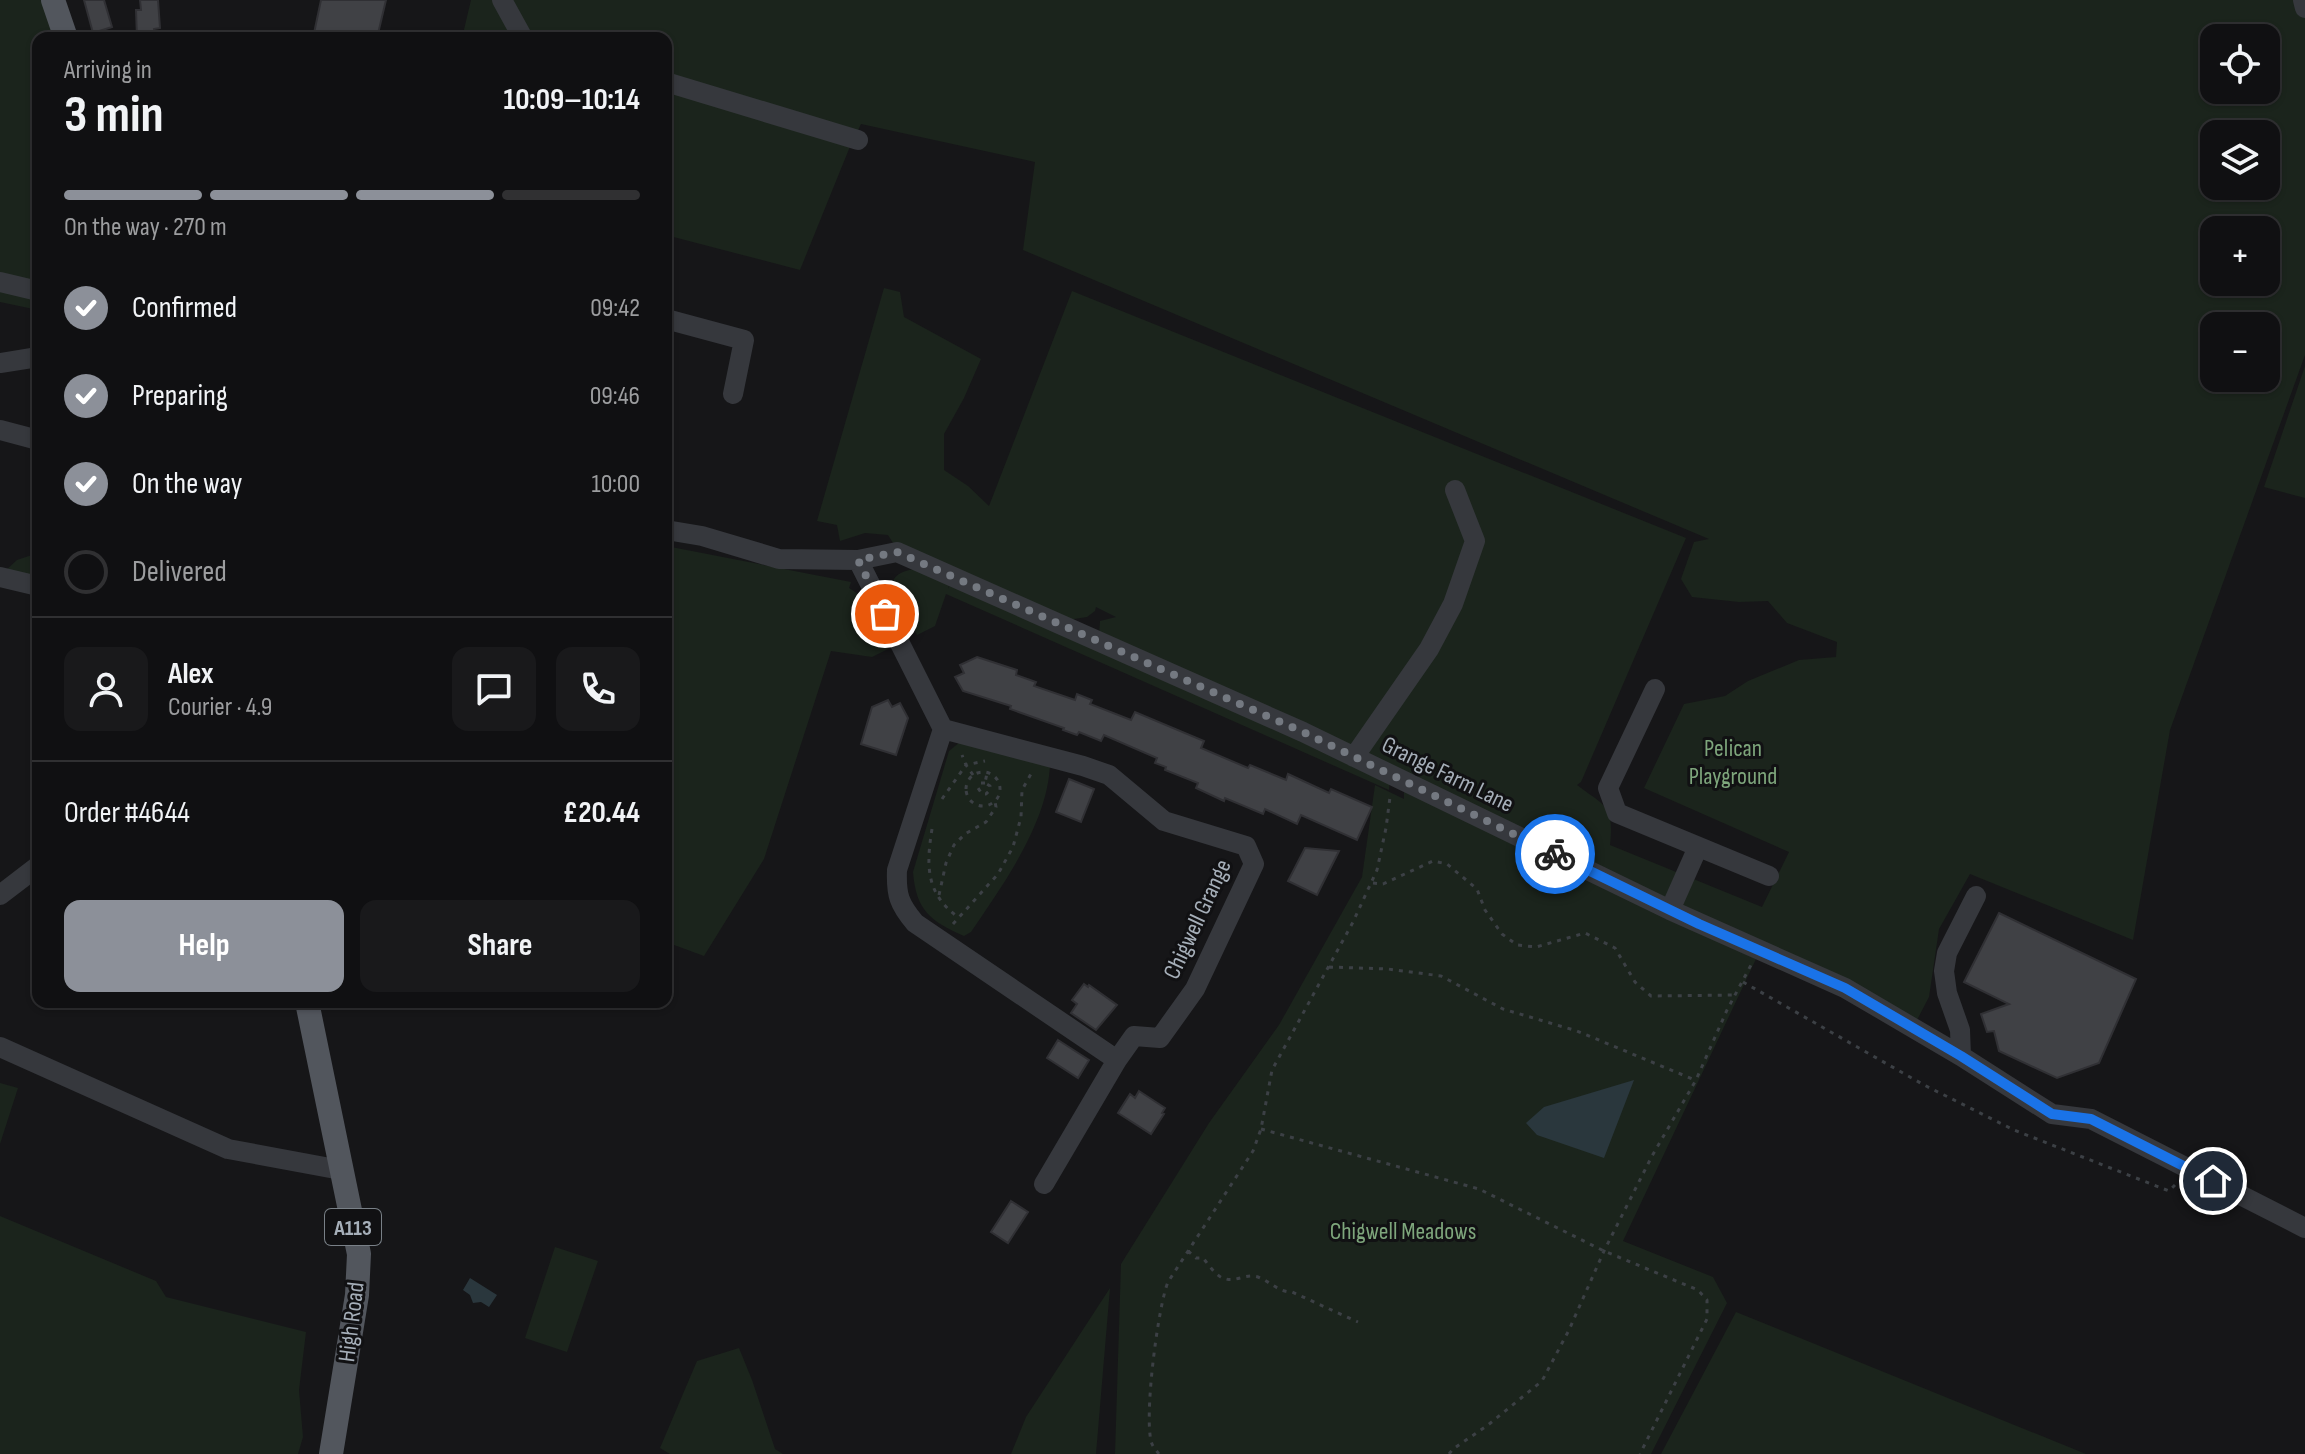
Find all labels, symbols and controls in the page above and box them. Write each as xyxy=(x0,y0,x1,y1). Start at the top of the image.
map controls xyxy=(2200,24,2280,392)
button: locate xyxy=(2200,24,2280,104)
text: Arriving in xyxy=(64,55,152,86)
text: 10:09–10:14 xyxy=(503,82,640,118)
text: 3 min xyxy=(64,84,164,147)
button: layers xyxy=(2200,120,2280,200)
text: On the way · 270 m xyxy=(64,212,227,243)
button: + xyxy=(2200,216,2280,296)
icon: check xyxy=(64,286,108,330)
text: Confirmed xyxy=(132,290,237,326)
text: 09:42 xyxy=(590,293,640,324)
button: − xyxy=(2200,312,2280,392)
icon: check xyxy=(64,374,108,418)
text: Preparing xyxy=(132,378,228,414)
text: 09:46 xyxy=(590,381,640,412)
icon: check xyxy=(64,462,108,506)
text: On the way xyxy=(132,466,242,502)
text: 10:00 xyxy=(592,469,640,500)
text: Delivered xyxy=(132,554,227,590)
pin xyxy=(851,580,919,648)
icon: bag xyxy=(863,592,907,636)
button: person xyxy=(64,647,148,731)
button: chat xyxy=(452,647,536,731)
button: phone xyxy=(556,647,640,731)
text: Alex xyxy=(168,656,214,692)
text: Courier · 4.9 xyxy=(168,692,272,723)
street label: Grange Farm Lane xyxy=(1377,730,1518,819)
park label: Pelican Playground xyxy=(1689,734,1777,791)
text: Order #4644 xyxy=(64,795,190,831)
text: £20.44 xyxy=(563,795,640,831)
courier xyxy=(1515,814,1595,894)
icon: bike xyxy=(1533,832,1577,876)
street label: Chigwell Grange xyxy=(1157,855,1238,984)
button: Help xyxy=(64,900,344,992)
button: Share xyxy=(360,900,640,992)
pin xyxy=(2179,1147,2247,1215)
icon: home xyxy=(2191,1159,2235,1203)
road number: A113 xyxy=(325,1209,381,1245)
park label: Chigwell Meadows xyxy=(1330,1217,1476,1246)
street label: High Road xyxy=(332,1280,371,1364)

